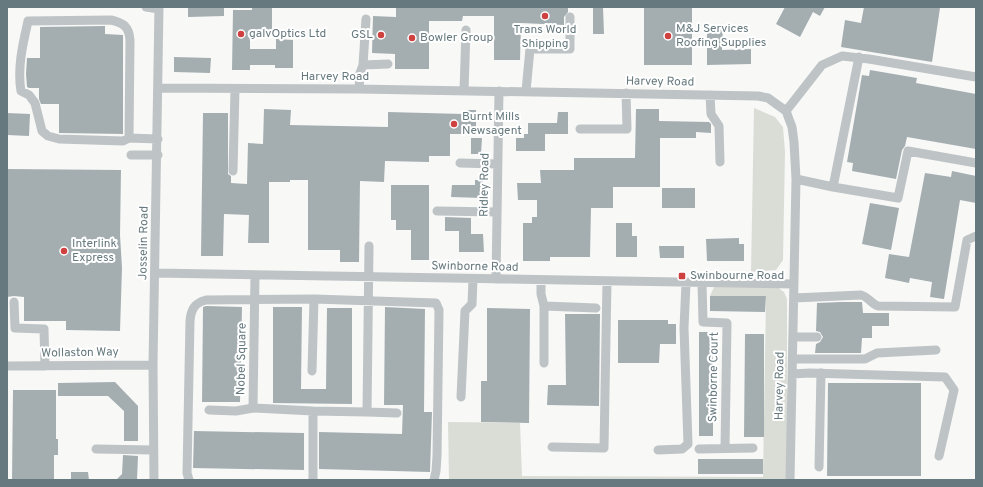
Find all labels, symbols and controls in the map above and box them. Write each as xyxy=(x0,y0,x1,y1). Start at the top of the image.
marker: Trans World Shipping xyxy=(540,11,550,21)
place label: M&J Services Roofing Supplies xyxy=(676,21,766,51)
place label: Trans World Shipping xyxy=(514,22,576,52)
place label: galvOptics Ltd xyxy=(249,26,326,42)
place label: GSL xyxy=(351,27,373,43)
marker: galvOptics Ltd xyxy=(236,29,246,39)
marker: GSL xyxy=(376,30,386,40)
place label: Bowler Group xyxy=(420,30,494,46)
marker: M&J Services Roofing Supplies xyxy=(663,31,673,41)
marker: Bowler Group xyxy=(407,33,417,43)
street label: Harvey Road xyxy=(301,69,369,85)
street label: Harvey Road xyxy=(626,73,694,91)
place label: Burnt Mills Newsagent xyxy=(462,109,522,139)
marker: Burnt Mills Newsagent xyxy=(449,119,459,129)
street label: Ridley Road xyxy=(476,153,494,217)
street label: Josselin Road xyxy=(135,206,153,280)
place label: Interlink Express xyxy=(72,236,117,266)
marker: Interlink Express xyxy=(59,246,69,256)
street label: Swinborne Road xyxy=(431,258,519,276)
place label: Swinbourne Road xyxy=(690,268,784,284)
marker: Swinbourne Road xyxy=(677,271,687,281)
street label: Nobel Square xyxy=(233,323,251,395)
street label: Swinborne Court xyxy=(705,332,723,422)
street label: Wollaston Way xyxy=(41,344,119,362)
street label: Harvey Road xyxy=(771,352,789,420)

